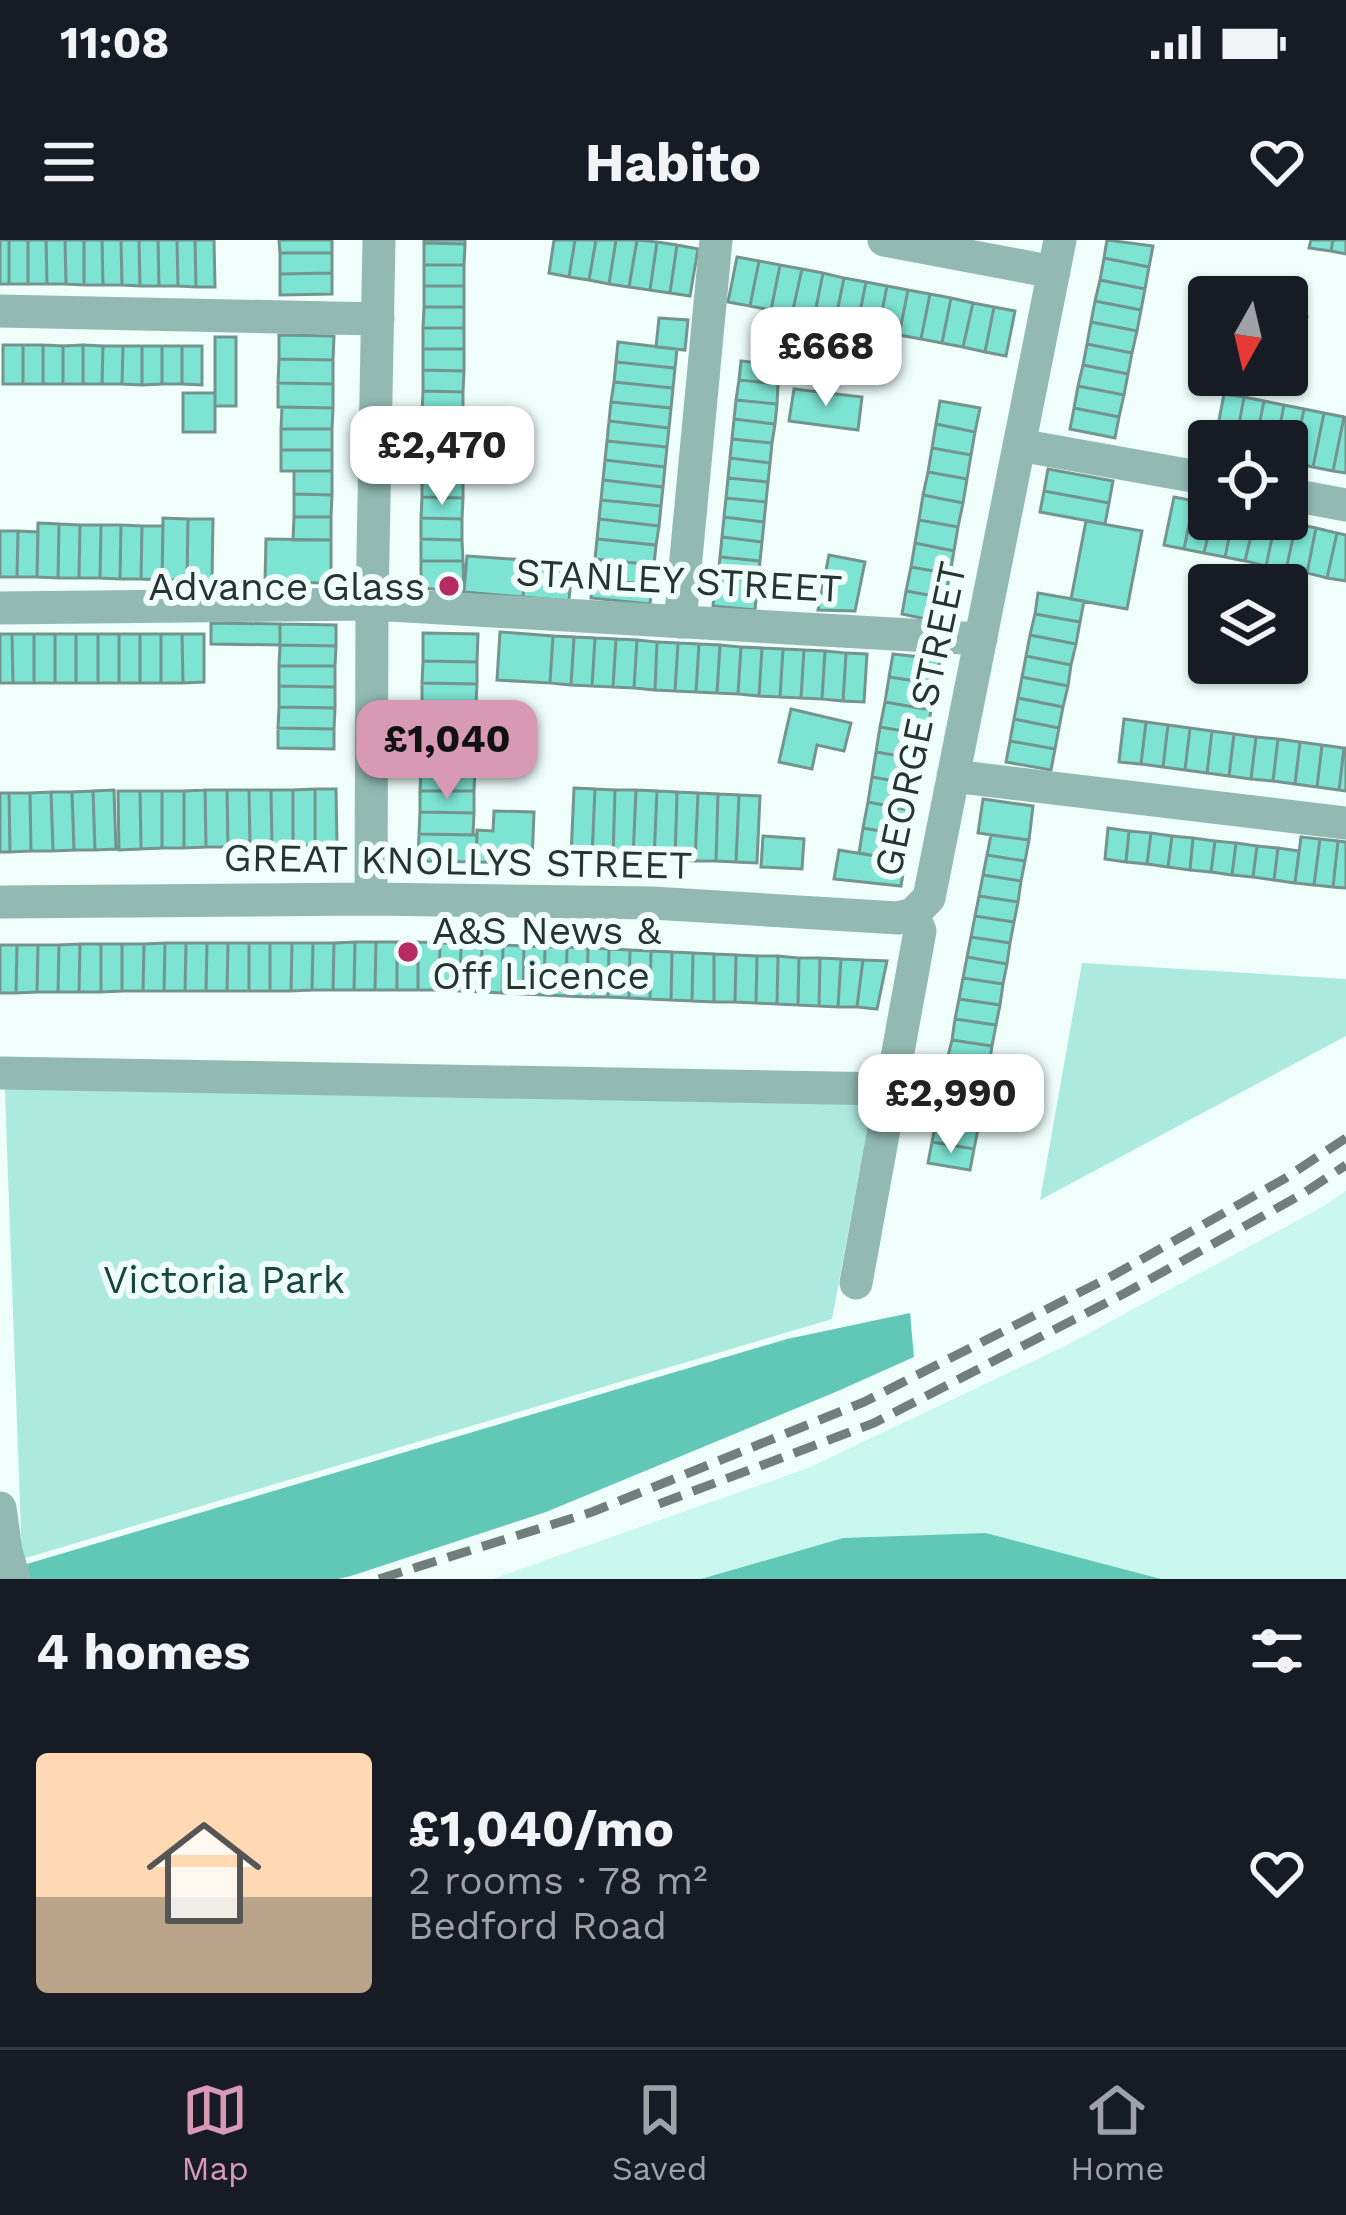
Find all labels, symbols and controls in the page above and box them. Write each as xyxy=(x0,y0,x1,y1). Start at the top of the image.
text: 11:08 xyxy=(60,16,170,69)
icon: menu xyxy=(36,129,102,195)
icon: heart xyxy=(1244,129,1310,195)
text: Habito xyxy=(585,131,761,194)
north arrow xyxy=(1188,276,1308,396)
map controls xyxy=(1188,276,1308,684)
pin: £668 xyxy=(755,307,897,409)
text: £668 xyxy=(778,323,874,368)
pin: £2,470 xyxy=(344,406,540,508)
button: locate xyxy=(1188,420,1308,540)
text: £2,470 xyxy=(377,422,507,467)
street label: STANLEY STREET xyxy=(515,549,843,611)
street label: GEORGE STREET xyxy=(865,558,975,880)
place label: Advance Glass xyxy=(148,564,425,609)
button: layers xyxy=(1188,564,1308,684)
marker: Advance Glass xyxy=(436,573,462,599)
pin: £1,040 xyxy=(349,700,545,802)
text: £1,040 xyxy=(383,716,511,761)
street label: GREAT KNOLLYS STREET xyxy=(223,834,693,888)
place label: A&S News & Off Licence xyxy=(432,908,662,998)
marker: A&S News & Off Licence xyxy=(395,939,421,965)
pin: £2,990 xyxy=(853,1054,1049,1156)
text: £2,990 xyxy=(885,1070,1017,1115)
park label: Victoria Park xyxy=(103,1257,345,1302)
icon: filters xyxy=(1244,1618,1310,1684)
text: 4 homes xyxy=(36,1622,250,1681)
text: £1,040/mo xyxy=(408,1799,674,1858)
icon: home xyxy=(132,1801,276,1945)
icon: heart xyxy=(1244,1840,1310,1906)
text: 2 rooms · 78 m² xyxy=(408,1858,708,1903)
text: Bedford Road xyxy=(408,1903,667,1948)
tab: Map xyxy=(181,2077,249,2188)
tab: Saved xyxy=(612,2077,707,2188)
tab: Home xyxy=(1070,2077,1165,2188)

